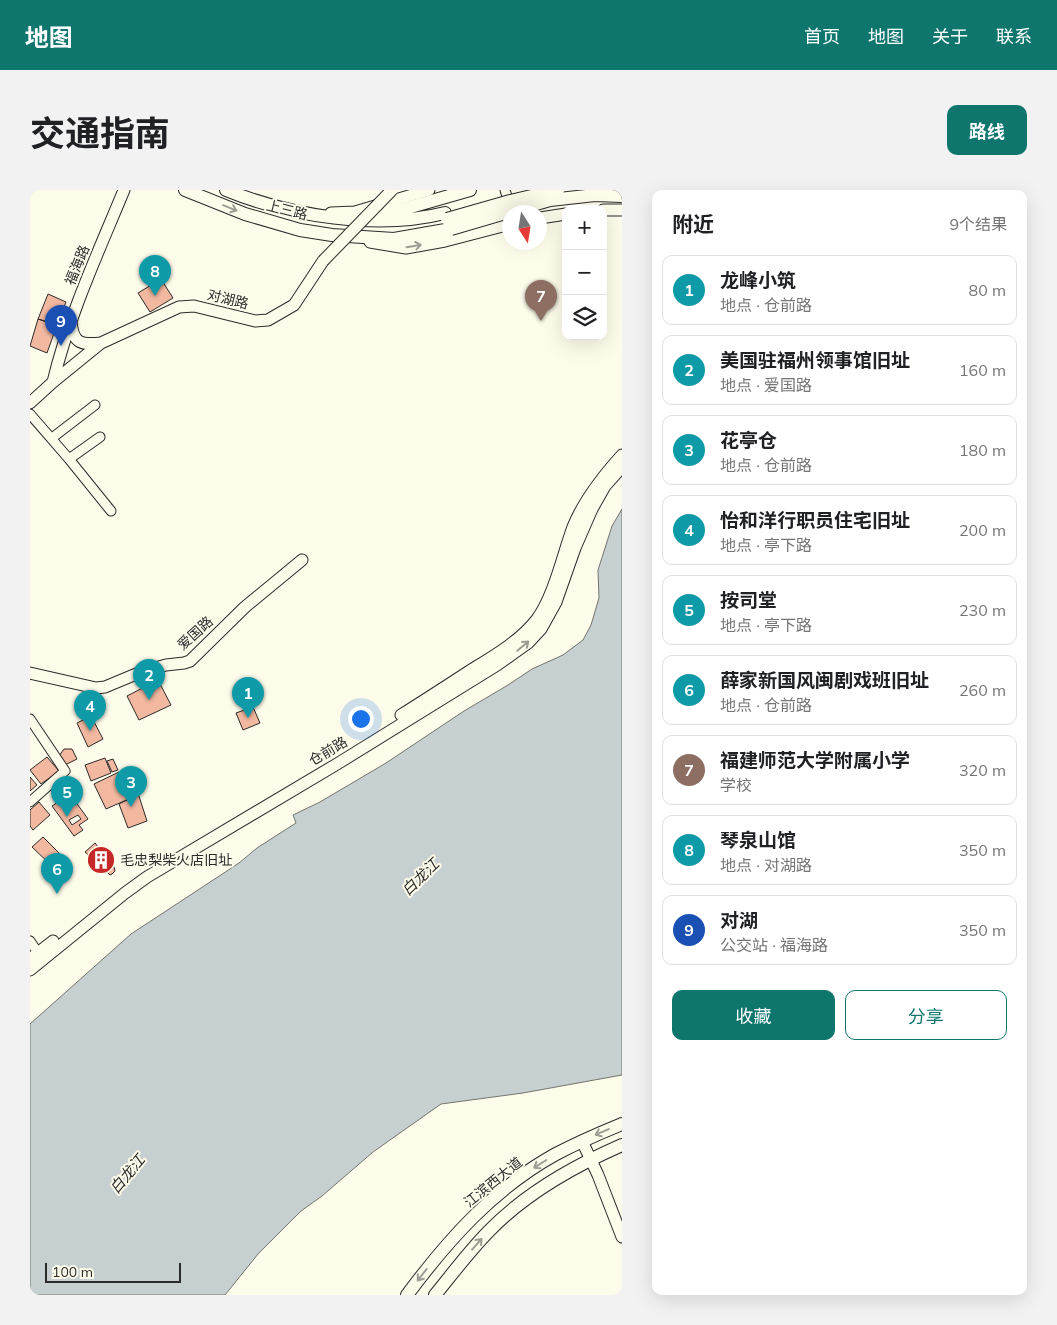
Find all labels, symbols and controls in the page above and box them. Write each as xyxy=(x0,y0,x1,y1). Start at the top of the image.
text: 地图 xyxy=(25,22,73,52)
text: 首页 xyxy=(804,25,840,48)
text: 地图 xyxy=(868,25,904,48)
text: 关于 xyxy=(932,25,968,48)
text: 联系 xyxy=(996,25,1032,48)
button: 路线 xyxy=(947,105,1027,155)
text: 交通指南 xyxy=(30,111,170,155)
street label: 上三路 xyxy=(264,196,310,224)
one-way arrow xyxy=(222,204,237,213)
north arrow xyxy=(502,205,547,250)
map controls xyxy=(562,205,607,340)
button: + xyxy=(562,205,607,250)
text: 附近 xyxy=(672,211,714,237)
text: 9个结果 xyxy=(949,214,1007,234)
one-way arrow xyxy=(406,241,422,251)
street label: 福海路 xyxy=(61,242,93,288)
button: − xyxy=(562,250,607,295)
pin: 8 xyxy=(139,255,171,296)
text: 龙峰小筑 xyxy=(720,268,796,292)
pin: 7 xyxy=(525,280,557,321)
text: 1 xyxy=(684,280,694,300)
text: 80 m xyxy=(969,280,1006,300)
street label: 对湖路 xyxy=(205,285,251,313)
button: layers xyxy=(562,295,607,340)
text: 地点 · 仓前路 xyxy=(720,295,812,315)
pin: 9 xyxy=(45,305,77,346)
text: 美国驻福州领事馆旧址 xyxy=(720,348,910,372)
text: 2 xyxy=(684,360,694,380)
text: 160 m xyxy=(959,360,1006,380)
text: 地点 · 爱国路 xyxy=(720,375,812,395)
text: 花亭仓 xyxy=(720,428,777,452)
text: 3 xyxy=(684,440,694,460)
text: 180 m xyxy=(959,440,1006,460)
text: 地点 · 仓前路 xyxy=(720,455,812,475)
text: 怡和洋行职员住宅旧址 xyxy=(720,508,910,532)
text: 4 xyxy=(684,520,694,540)
text: 200 m xyxy=(959,520,1006,540)
text: 地点 · 亭下路 xyxy=(720,535,812,555)
text: 按司堂 xyxy=(720,588,777,612)
text: 5 xyxy=(684,600,694,620)
text: 230 m xyxy=(959,600,1006,620)
street label: 爱国路 xyxy=(173,612,217,654)
text: 地点 · 亭下路 xyxy=(720,615,812,635)
one-way arrow xyxy=(517,641,530,652)
pin: 2 xyxy=(133,659,165,700)
text: 薛家新国风闽剧戏班旧址 xyxy=(720,668,929,692)
pin: 1 xyxy=(232,677,264,718)
text: 6 xyxy=(684,680,694,700)
text: 260 m xyxy=(959,680,1006,700)
pin: 4 xyxy=(74,690,106,731)
text: 地点 · 仓前路 xyxy=(720,695,812,715)
your location xyxy=(348,706,374,732)
street label: 仓前路 xyxy=(305,732,351,770)
text: 福建师范大学附属小学 xyxy=(720,748,910,772)
text: 7 xyxy=(684,760,694,780)
text: 320 m xyxy=(959,760,1006,780)
pin: 3 xyxy=(115,766,147,807)
text: 学校 xyxy=(720,775,752,795)
pin: 5 xyxy=(51,776,83,817)
text: 琴泉山馆 xyxy=(720,828,796,852)
text: 8 xyxy=(684,840,694,860)
text: 350 m xyxy=(959,840,1006,860)
building icon: 毛忠梨柴火店旧址 xyxy=(86,845,116,875)
place label: 毛忠梨柴火店旧址 xyxy=(120,851,232,869)
pin: 6 xyxy=(41,853,73,894)
water label: 白龙江 xyxy=(397,853,444,899)
text: 地点 · 对湖路 xyxy=(720,855,812,875)
text: 对湖 xyxy=(720,908,758,932)
text: 9 xyxy=(684,920,694,940)
text: 350 m xyxy=(959,920,1006,940)
text: 公交站 · 福海路 xyxy=(720,935,828,955)
button: 收藏 xyxy=(672,990,835,1040)
button: 分享 xyxy=(845,990,1007,1040)
one-way arrow xyxy=(595,1128,610,1138)
water label: 白龙江 xyxy=(105,1149,150,1197)
street label: 江滨西大道 xyxy=(460,1153,526,1211)
one-way arrow xyxy=(533,1160,547,1170)
one-way arrow xyxy=(471,1237,483,1250)
scale bar xyxy=(45,1260,181,1283)
text: 100 m xyxy=(52,1263,93,1281)
one-way arrow xyxy=(417,1268,427,1282)

